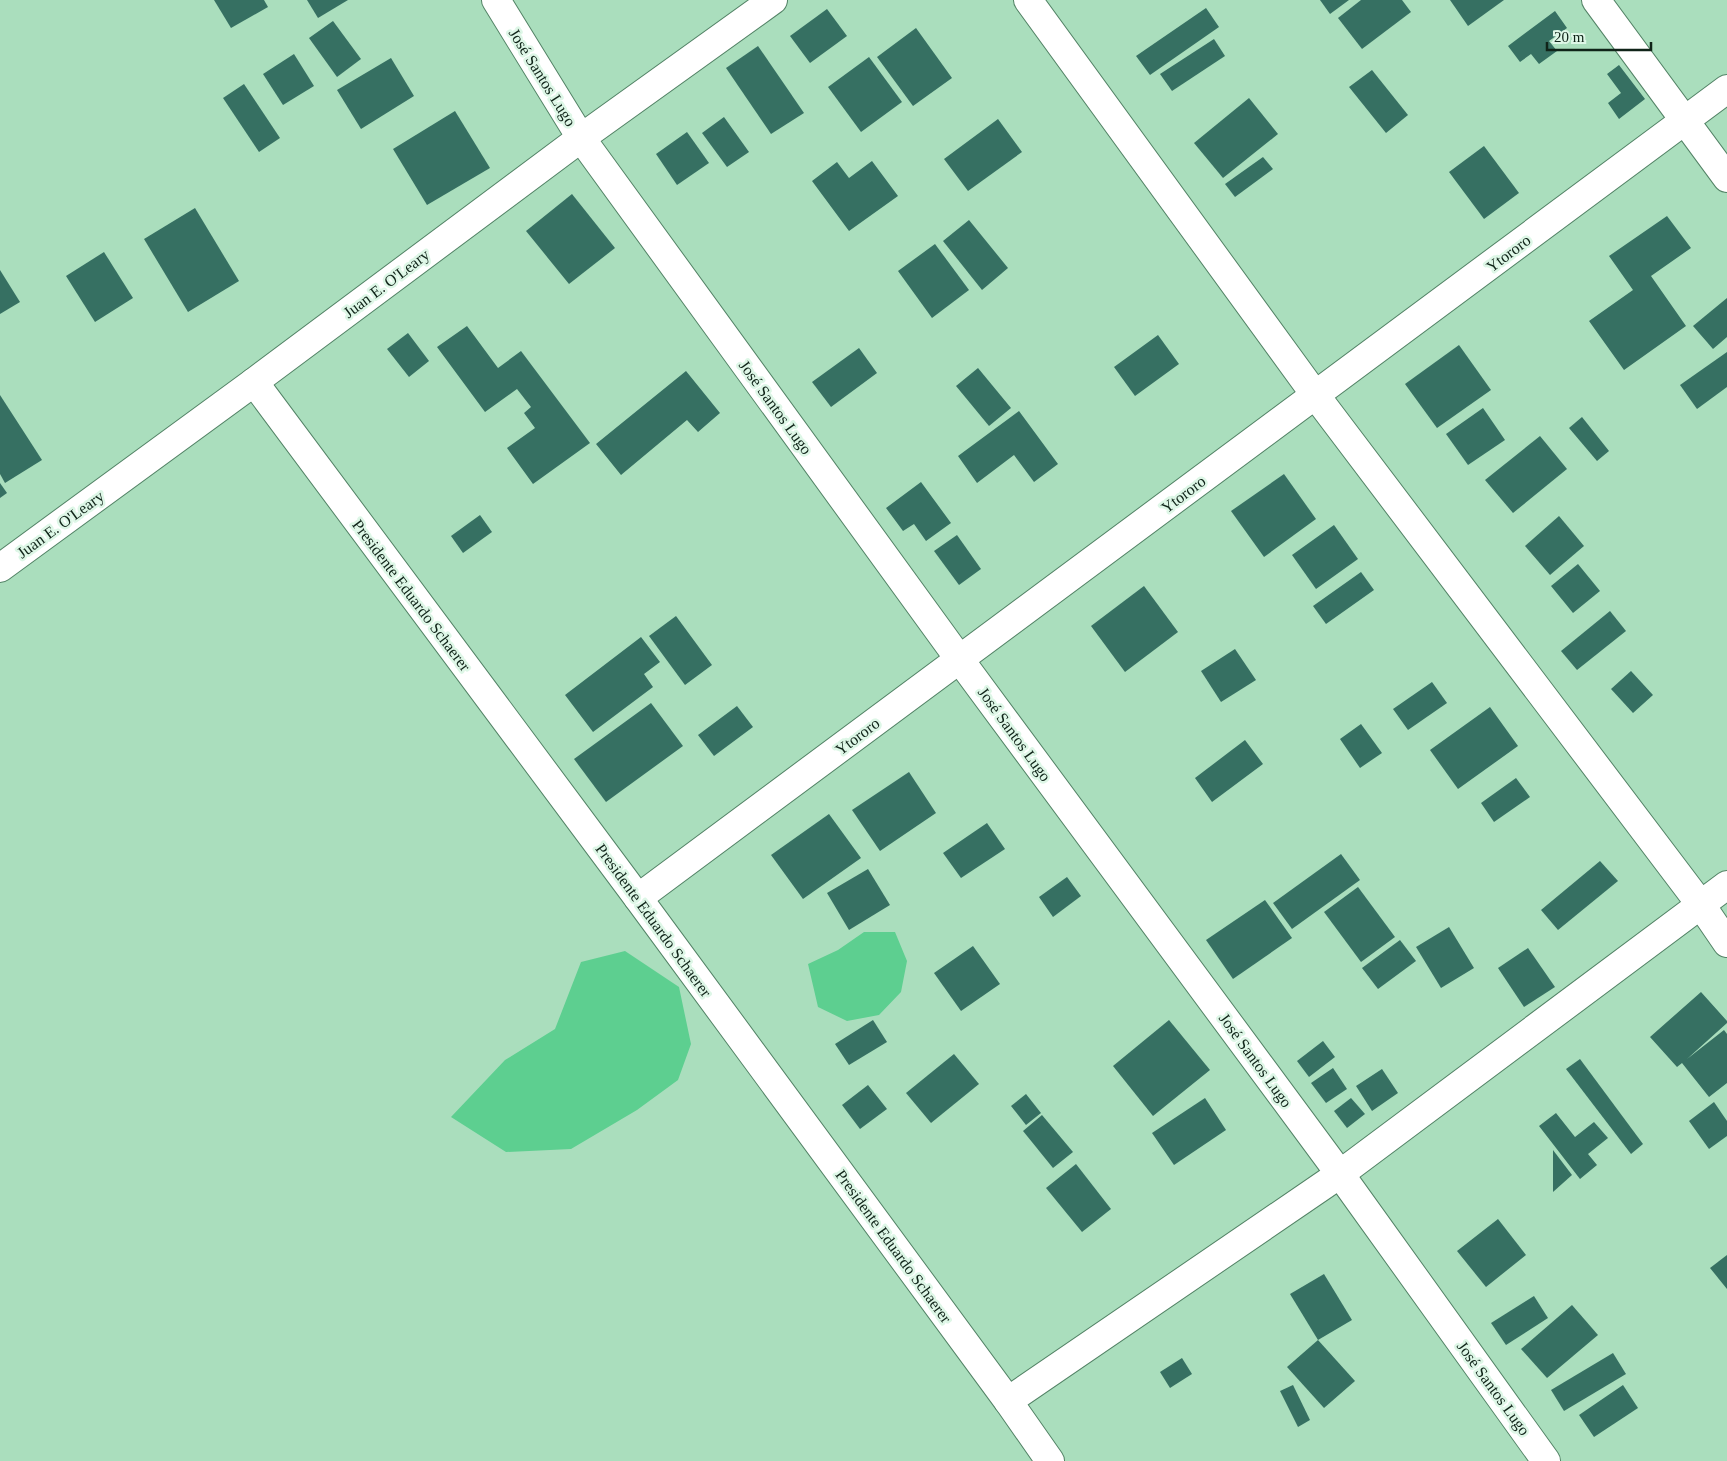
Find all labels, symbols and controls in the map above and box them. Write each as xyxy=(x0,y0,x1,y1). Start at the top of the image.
scale bar xyxy=(1547,20,1651,52)
street label: José Santos Lugo xyxy=(505,25,579,130)
text: 20 m xyxy=(1554,29,1585,45)
street label: Ytororo xyxy=(1483,231,1534,275)
street label: Juan E. O'Leary xyxy=(340,246,433,322)
street label: José Santos Lugo xyxy=(735,357,815,458)
street label: Ytororo xyxy=(1158,472,1209,516)
street label: Juan E. O'Leary xyxy=(14,487,107,562)
street label: Presidente Eduardo Schaerer xyxy=(349,516,474,675)
street label: José Santos Lugo xyxy=(974,684,1054,785)
street label: Ytororo xyxy=(832,714,883,758)
street label: Presidente Eduardo Schaerer xyxy=(592,841,715,1001)
street label: José Santos Lugo xyxy=(1215,1010,1295,1111)
street label: Presidente Eduardo Schaerer xyxy=(832,1167,955,1327)
street label: José Santos Lugo xyxy=(1453,1338,1533,1439)

